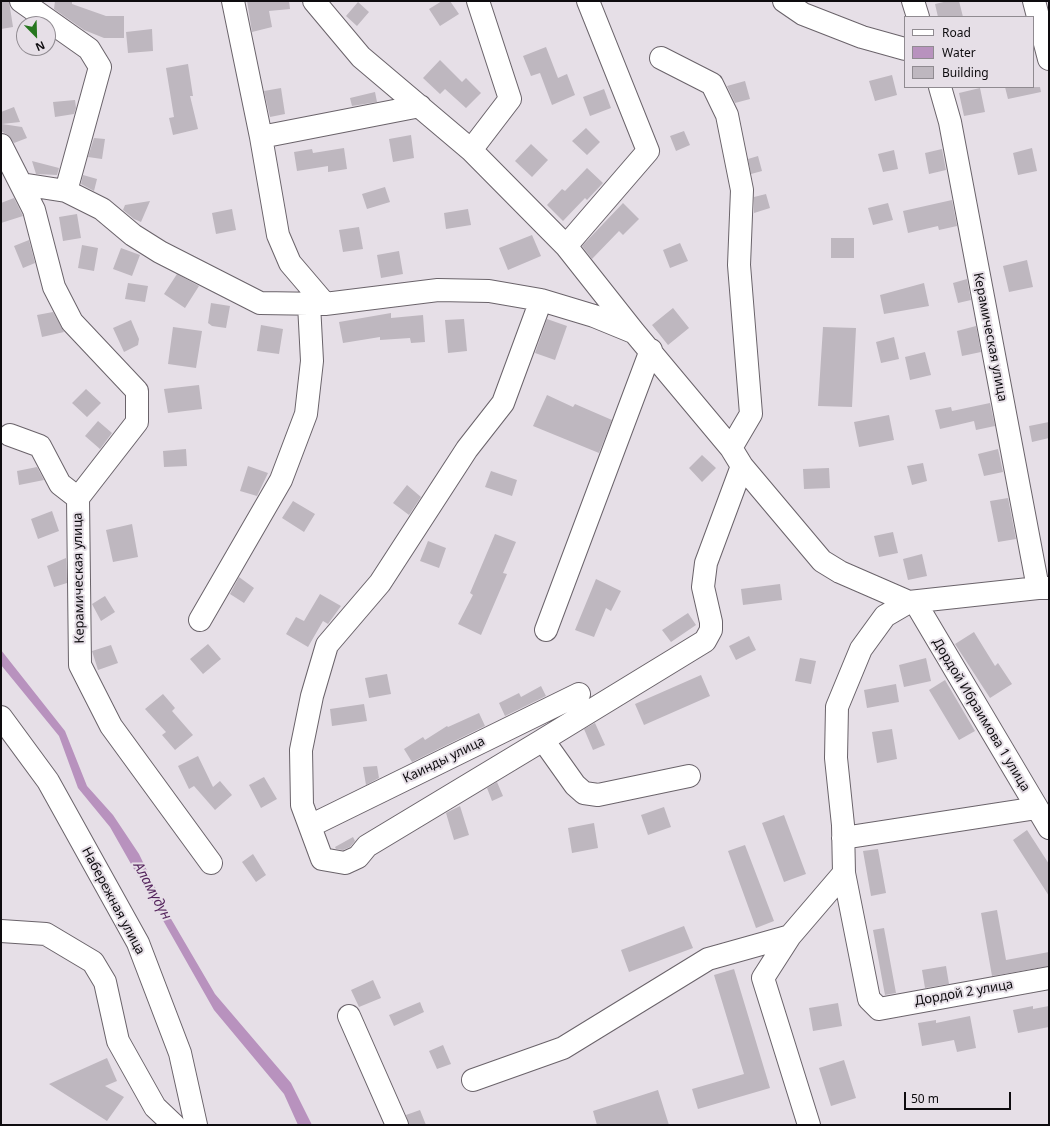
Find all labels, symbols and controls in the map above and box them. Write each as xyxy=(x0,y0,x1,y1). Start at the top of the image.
north arrow xyxy=(16,16,56,56)
legend xyxy=(904,16,1034,88)
text: Road xyxy=(942,24,971,41)
text: N xyxy=(33,38,48,55)
text: Water xyxy=(942,44,976,61)
text: Building xyxy=(942,64,989,81)
street label: Керамическая улица xyxy=(970,271,1010,403)
street label: Керамическая улица xyxy=(70,512,88,644)
street label: Дордой Ибраимова 1 улица xyxy=(929,635,1033,795)
street label: Каинды улица xyxy=(400,733,488,787)
street label: Набережная улица xyxy=(78,845,148,957)
water label: Аламүдүн xyxy=(129,859,175,923)
street label: Дордой 2 улица xyxy=(914,977,1014,1009)
scale bar xyxy=(906,1084,1013,1110)
text: 50 m xyxy=(911,1090,939,1107)

